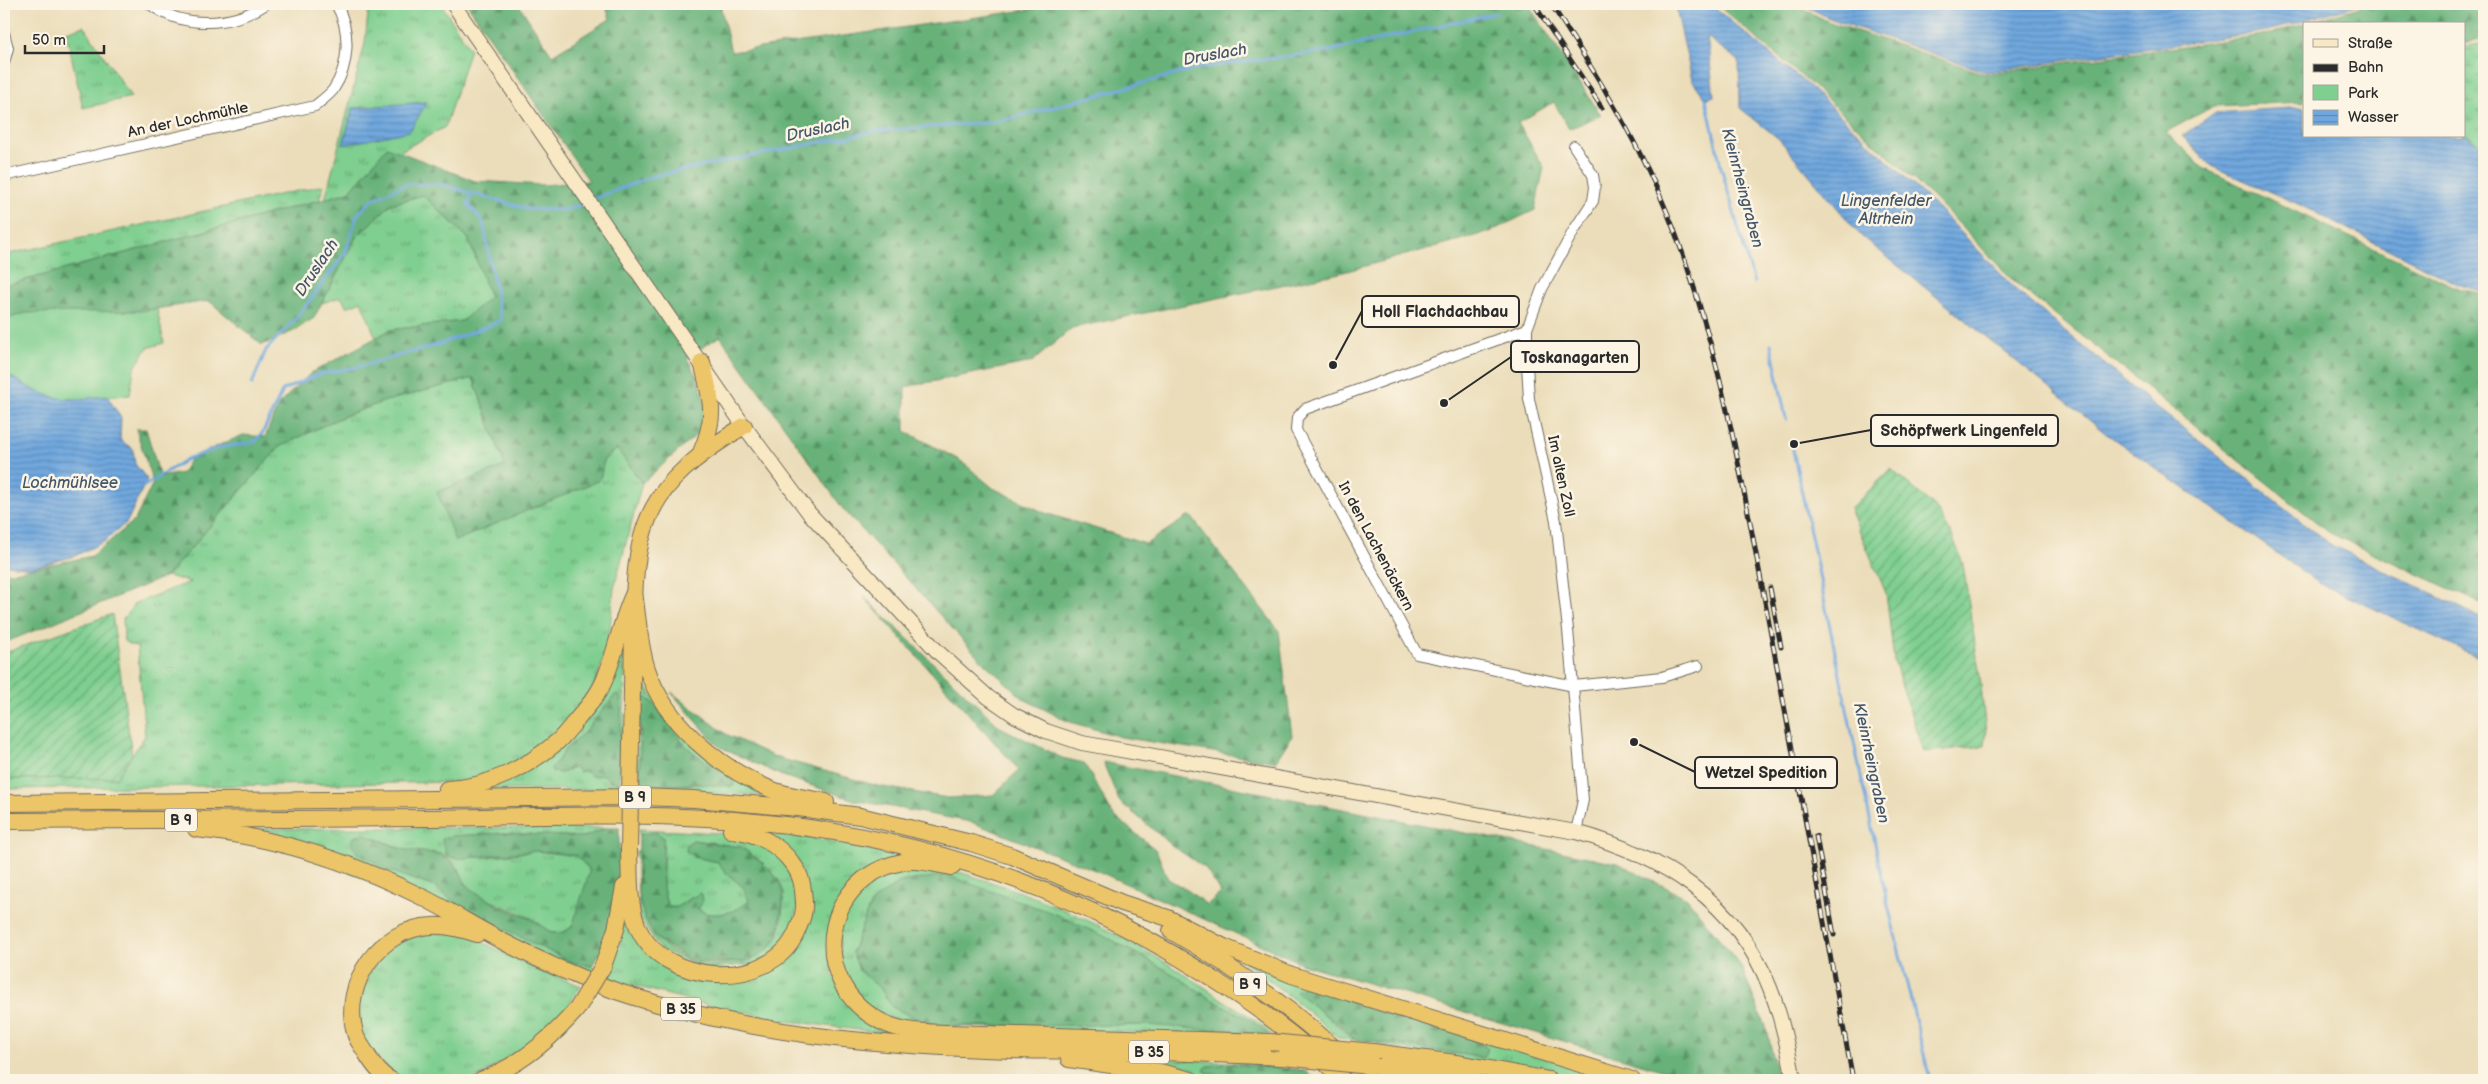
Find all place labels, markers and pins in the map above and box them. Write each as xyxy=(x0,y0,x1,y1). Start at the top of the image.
callout: Holl Flachdachbau xyxy=(1362,296,1519,327)
callout: Toskanagarten xyxy=(1511,341,1639,372)
callout: Schöpfwerk Lingenfeld xyxy=(1871,415,2058,446)
callout: Wetzel Spedition xyxy=(1695,757,1837,788)

